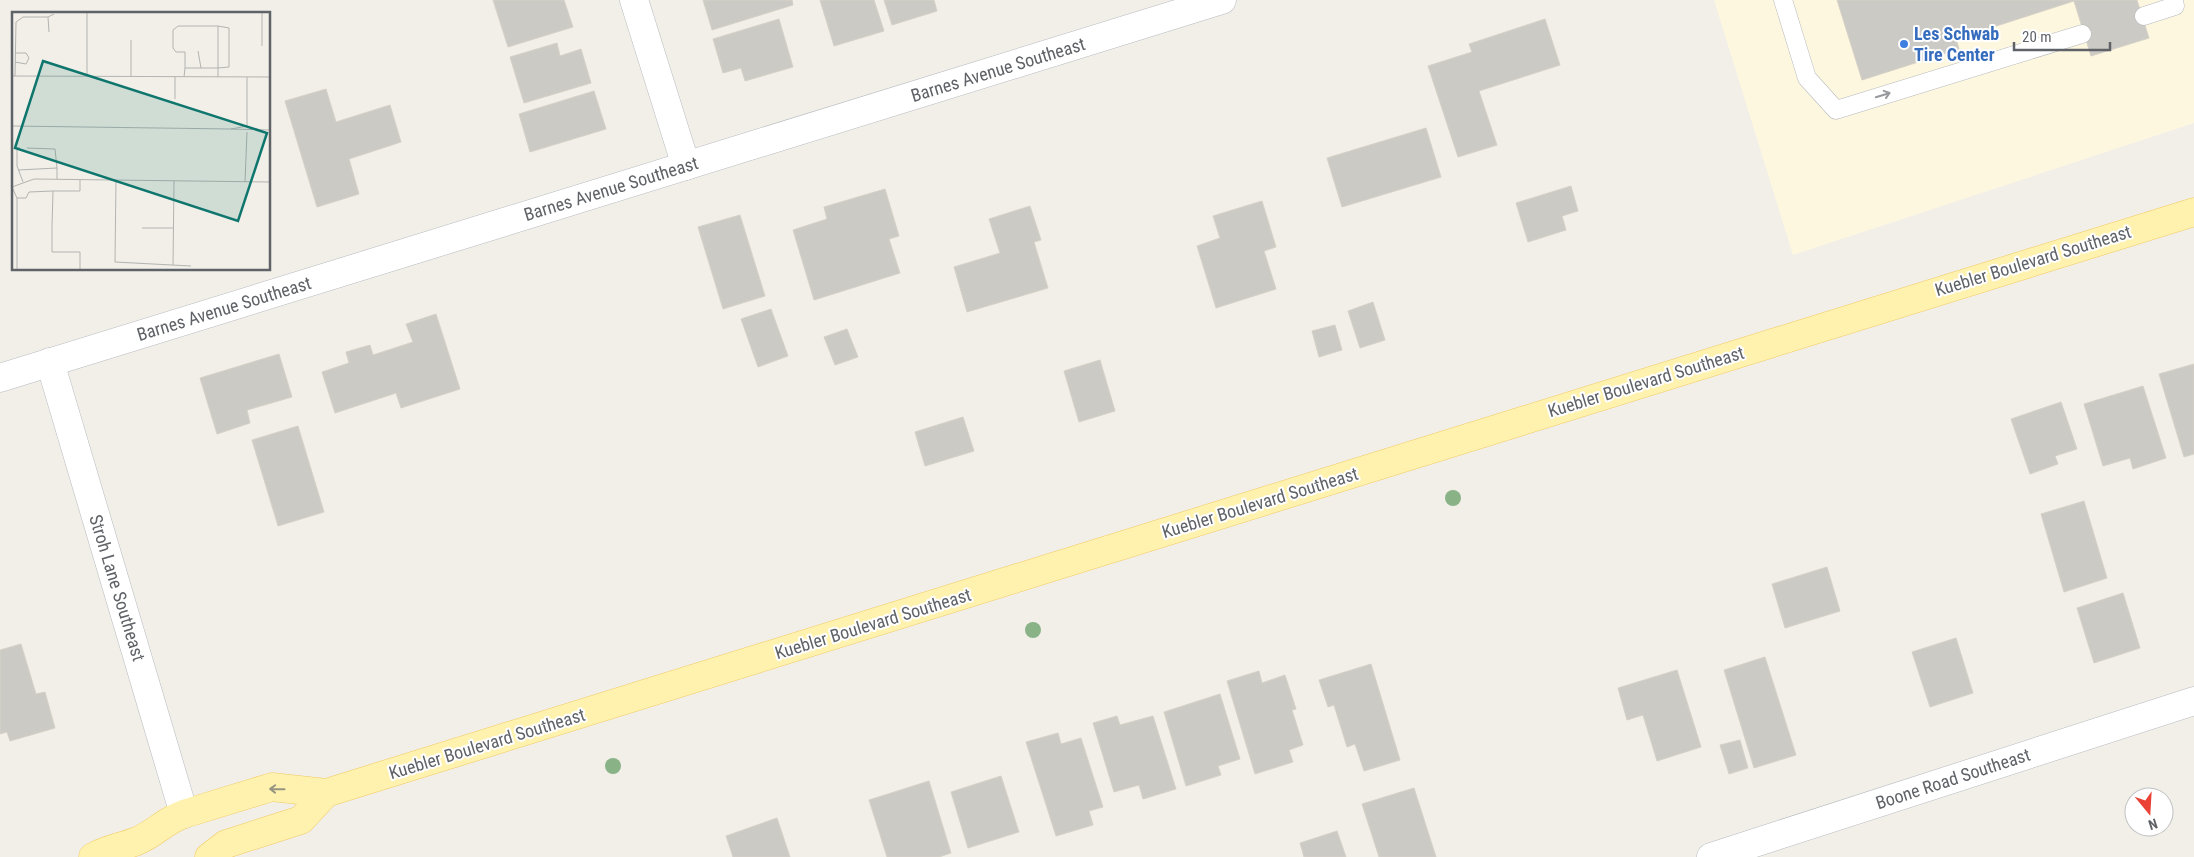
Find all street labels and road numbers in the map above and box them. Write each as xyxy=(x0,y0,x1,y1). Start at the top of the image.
street label: Barnes Avenue Southeast xyxy=(908,33,1088,106)
street label: Barnes Avenue Southeast xyxy=(521,152,701,225)
street label: Kuebler Boulevard Southeast xyxy=(1932,221,2134,300)
street label: Barnes Avenue Southeast xyxy=(134,272,314,345)
street label: Kuebler Boulevard Southeast xyxy=(1545,342,1747,421)
street label: Kuebler Boulevard Southeast xyxy=(1159,463,1361,542)
street label: Stroh Lane Southeast xyxy=(85,512,150,664)
street label: Kuebler Boulevard Southeast xyxy=(772,584,974,663)
street label: Kuebler Boulevard Southeast xyxy=(386,704,588,783)
street label: Boone Road Southeast xyxy=(1873,744,2033,813)

